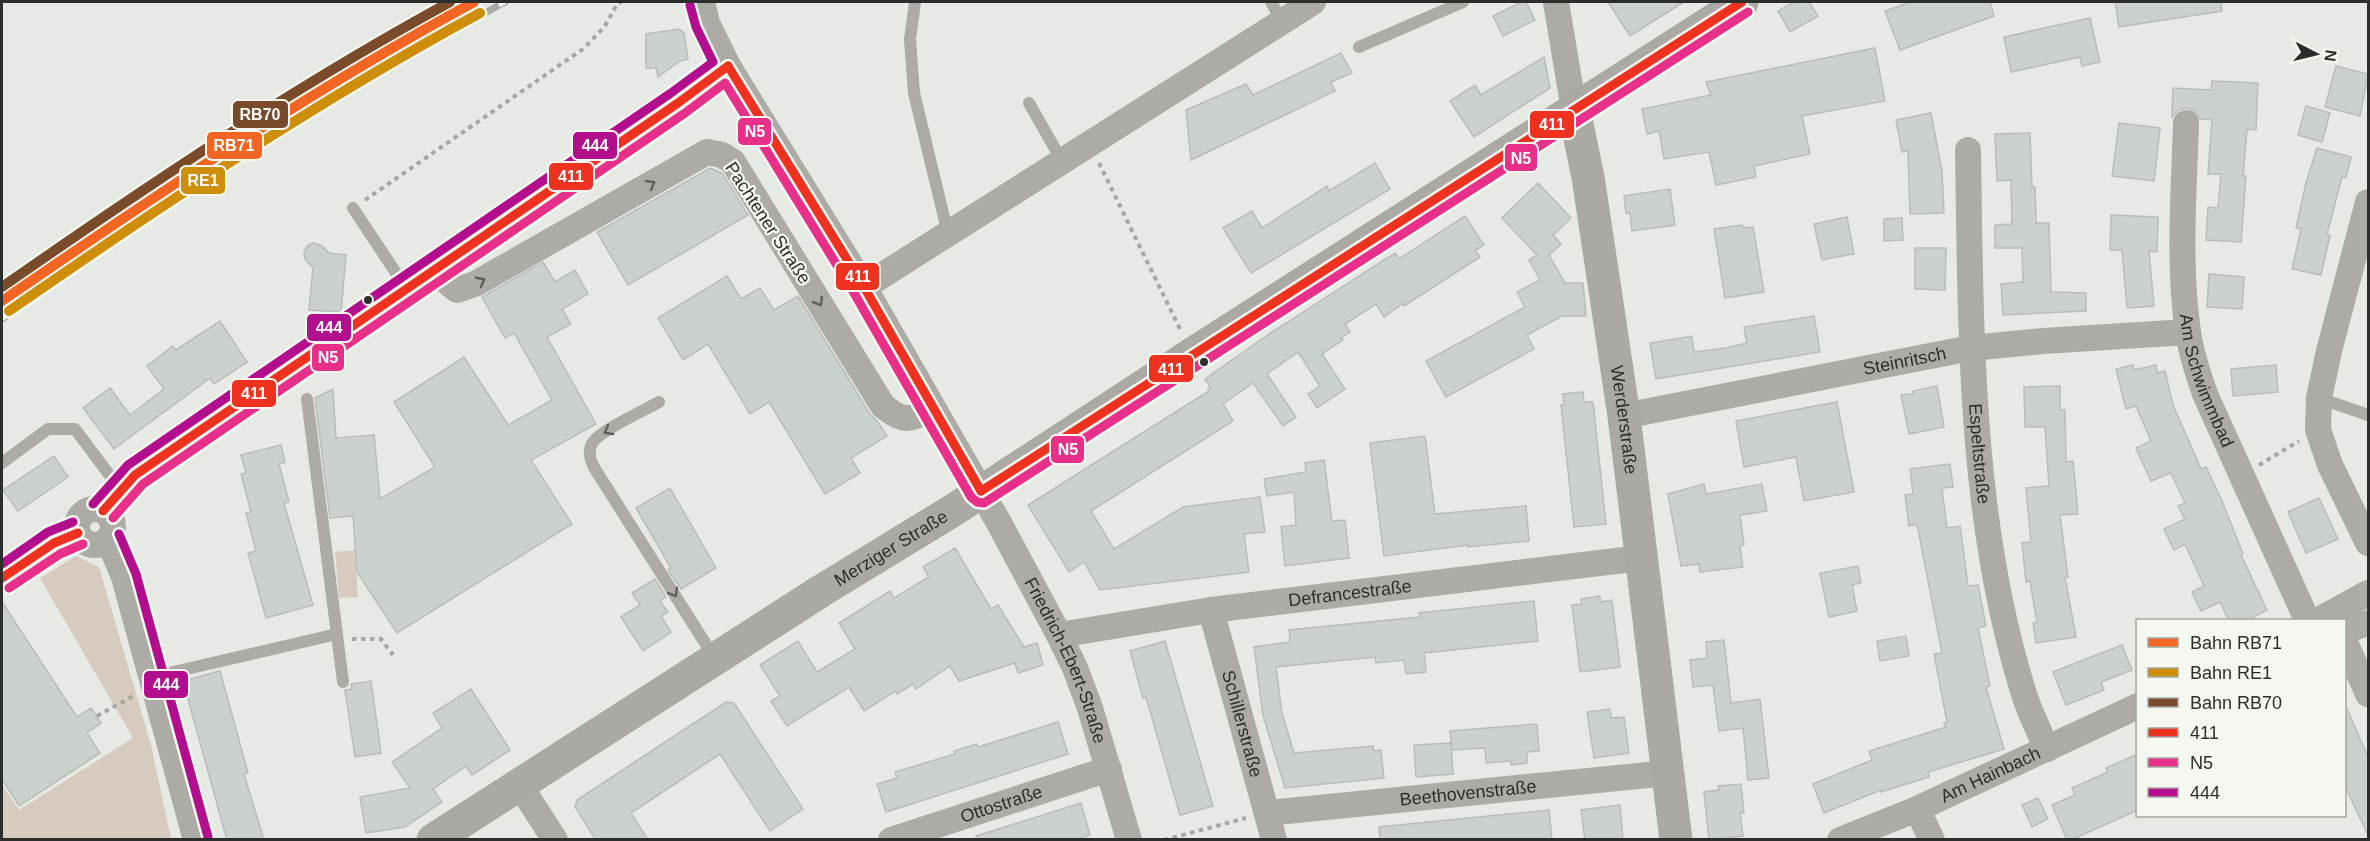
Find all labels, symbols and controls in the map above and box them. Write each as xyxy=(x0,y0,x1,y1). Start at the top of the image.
north arrow xyxy=(2286,24,2346,84)
text: N xyxy=(2321,49,2340,63)
line badge: RB70 xyxy=(232,100,289,129)
text: RB70 xyxy=(240,106,281,123)
line badge: 411 xyxy=(1529,110,1575,139)
text: 411 xyxy=(1539,116,1565,133)
line badge: N5 xyxy=(737,117,772,146)
text: N5 xyxy=(745,123,765,140)
line badge: RB71 xyxy=(206,131,263,160)
line badge: 444 xyxy=(572,131,618,160)
text: RB71 xyxy=(214,137,255,154)
text: 444 xyxy=(582,137,608,154)
line badge: N5 xyxy=(1504,143,1538,172)
text: N5 xyxy=(1511,150,1531,167)
street label: Pachtener Straße xyxy=(721,158,815,288)
line badge: 411 xyxy=(548,162,594,191)
line badge: RE1 xyxy=(180,166,226,195)
text: 411 xyxy=(558,168,584,185)
text: RE1 xyxy=(187,172,219,189)
one-way arrow xyxy=(644,180,655,191)
line badge: 411 xyxy=(835,262,880,291)
text: 411 xyxy=(845,268,871,285)
one-way arrow xyxy=(475,276,486,288)
unlabelled marker xyxy=(362,294,374,306)
one-way arrow xyxy=(811,296,823,306)
line badge: 444 xyxy=(306,313,352,342)
street label: Am Schwimmbad xyxy=(2176,313,2238,450)
text: 444 xyxy=(316,319,342,336)
line badge: N5 xyxy=(311,343,345,372)
street label: Steinritsch xyxy=(1861,343,1948,379)
text: N5 xyxy=(318,349,338,366)
line badge: 411 xyxy=(1148,354,1194,383)
unlabelled marker xyxy=(1198,356,1210,368)
text: 411 xyxy=(1158,361,1184,378)
street label: Werderstraße xyxy=(1607,364,1641,476)
line badge: 411 xyxy=(231,379,277,408)
text: 411 xyxy=(241,385,267,402)
street label: Espeltstraße xyxy=(1965,403,1994,505)
one-way arrow xyxy=(604,424,614,435)
line badge: N5 xyxy=(1050,435,1085,464)
text: N5 xyxy=(1058,441,1078,458)
street label: Merziger Straße xyxy=(831,506,951,590)
street label: Friedrich-Ebert-Straße xyxy=(1020,574,1110,746)
street label: Defrancestraße xyxy=(1287,576,1413,611)
one-way arrow xyxy=(666,587,678,597)
legend xyxy=(2136,619,2346,817)
text: Bahn RB71 xyxy=(2190,633,2282,653)
text: Bahn RE1 xyxy=(2190,663,2272,683)
street label: Schillerstraße xyxy=(1218,668,1266,780)
line badge: 444 xyxy=(143,670,189,699)
text: 444 xyxy=(153,676,179,693)
text: Bahn RB70 xyxy=(2190,693,2282,713)
text: 411 xyxy=(2190,723,2219,743)
street label: Am Hainbach xyxy=(1937,743,2044,807)
text: N5 xyxy=(2190,753,2213,773)
street label: Beethovenstraße xyxy=(1399,776,1537,810)
street label: Ottostraße xyxy=(958,781,1045,827)
text: 444 xyxy=(2190,783,2220,803)

